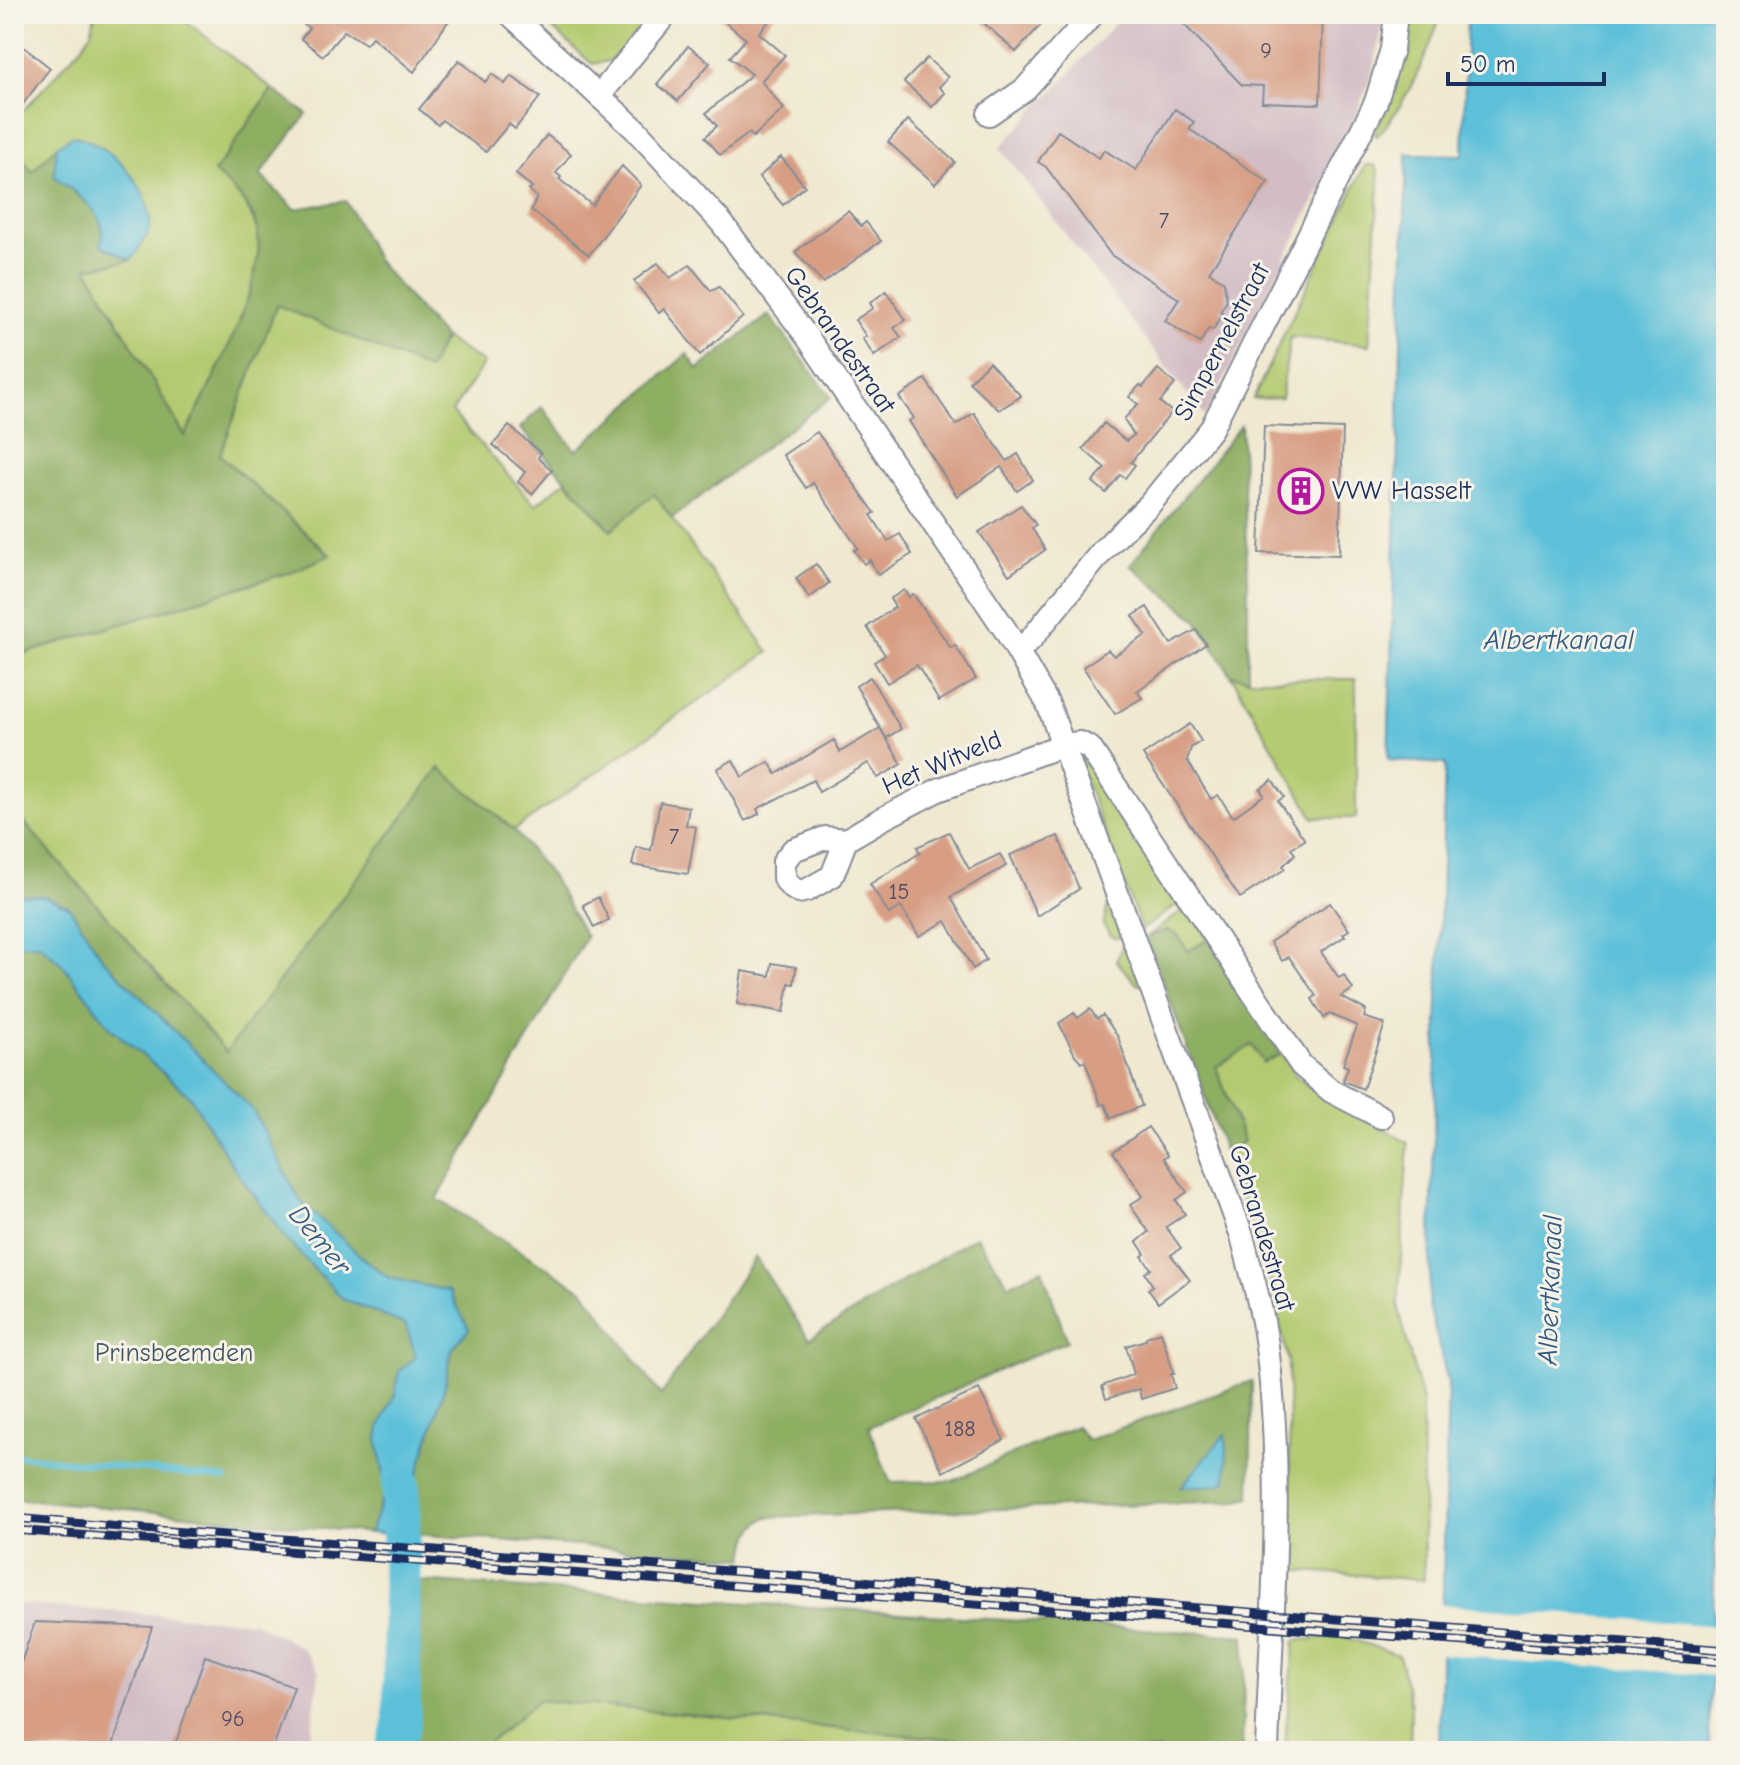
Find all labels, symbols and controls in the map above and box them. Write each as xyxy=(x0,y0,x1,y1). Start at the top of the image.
scale bar xyxy=(1448,36,1604,86)
house number: 9 xyxy=(1260,38,1272,64)
text: 50 m xyxy=(1460,50,1516,78)
house number: 7 xyxy=(1159,208,1170,234)
street label: Simpernelstraat xyxy=(1168,257,1277,426)
street label: Gebrandestraat xyxy=(778,261,903,420)
building icon: VVW Hasselt xyxy=(1277,467,1325,515)
place label: VVW Hasselt xyxy=(1332,476,1473,506)
water label: Albertkanaal xyxy=(1483,624,1635,656)
street label: Het Witveld xyxy=(878,724,1006,802)
house number: 7 xyxy=(669,824,680,850)
house number: 15 xyxy=(889,879,909,905)
street label: Gebrandestraat xyxy=(1222,1141,1302,1316)
water label: Demer xyxy=(282,1199,359,1283)
water label: Albertkanaal xyxy=(1531,1214,1569,1366)
park label: Prinsbeemden xyxy=(95,1338,253,1368)
house number: 188 xyxy=(944,1416,976,1442)
house number: 96 xyxy=(221,1706,245,1732)

